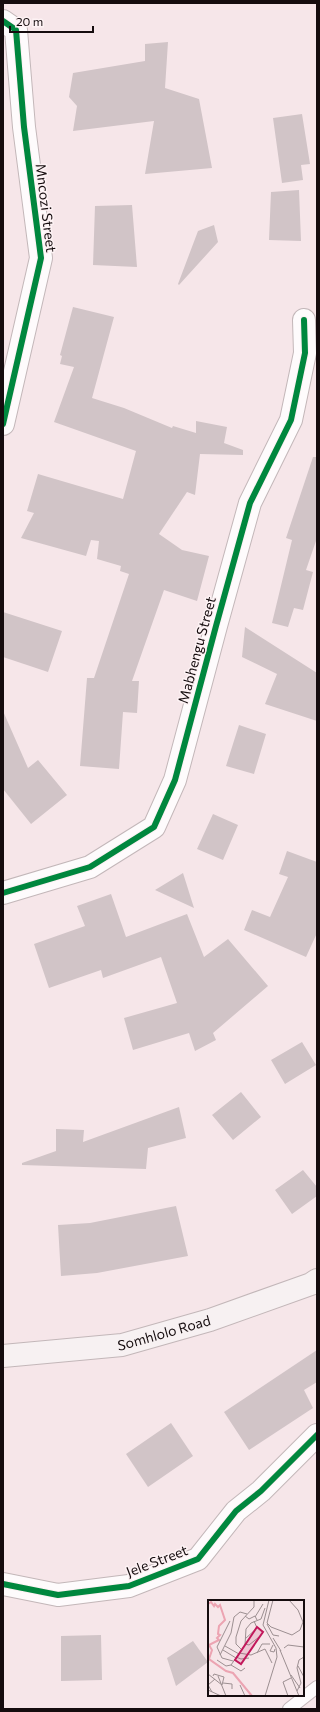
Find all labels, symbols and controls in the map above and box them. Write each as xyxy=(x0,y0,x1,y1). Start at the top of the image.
scale bar xyxy=(10,8,93,34)
text: 20 m xyxy=(16,14,43,28)
street label: Mncozi Street xyxy=(33,162,60,254)
street label: Mabhengu Street xyxy=(174,594,219,705)
street label: Somhlolo Road xyxy=(117,1311,212,1353)
street label: Jele Street xyxy=(124,1541,190,1580)
inset map xyxy=(208,1600,304,1696)

